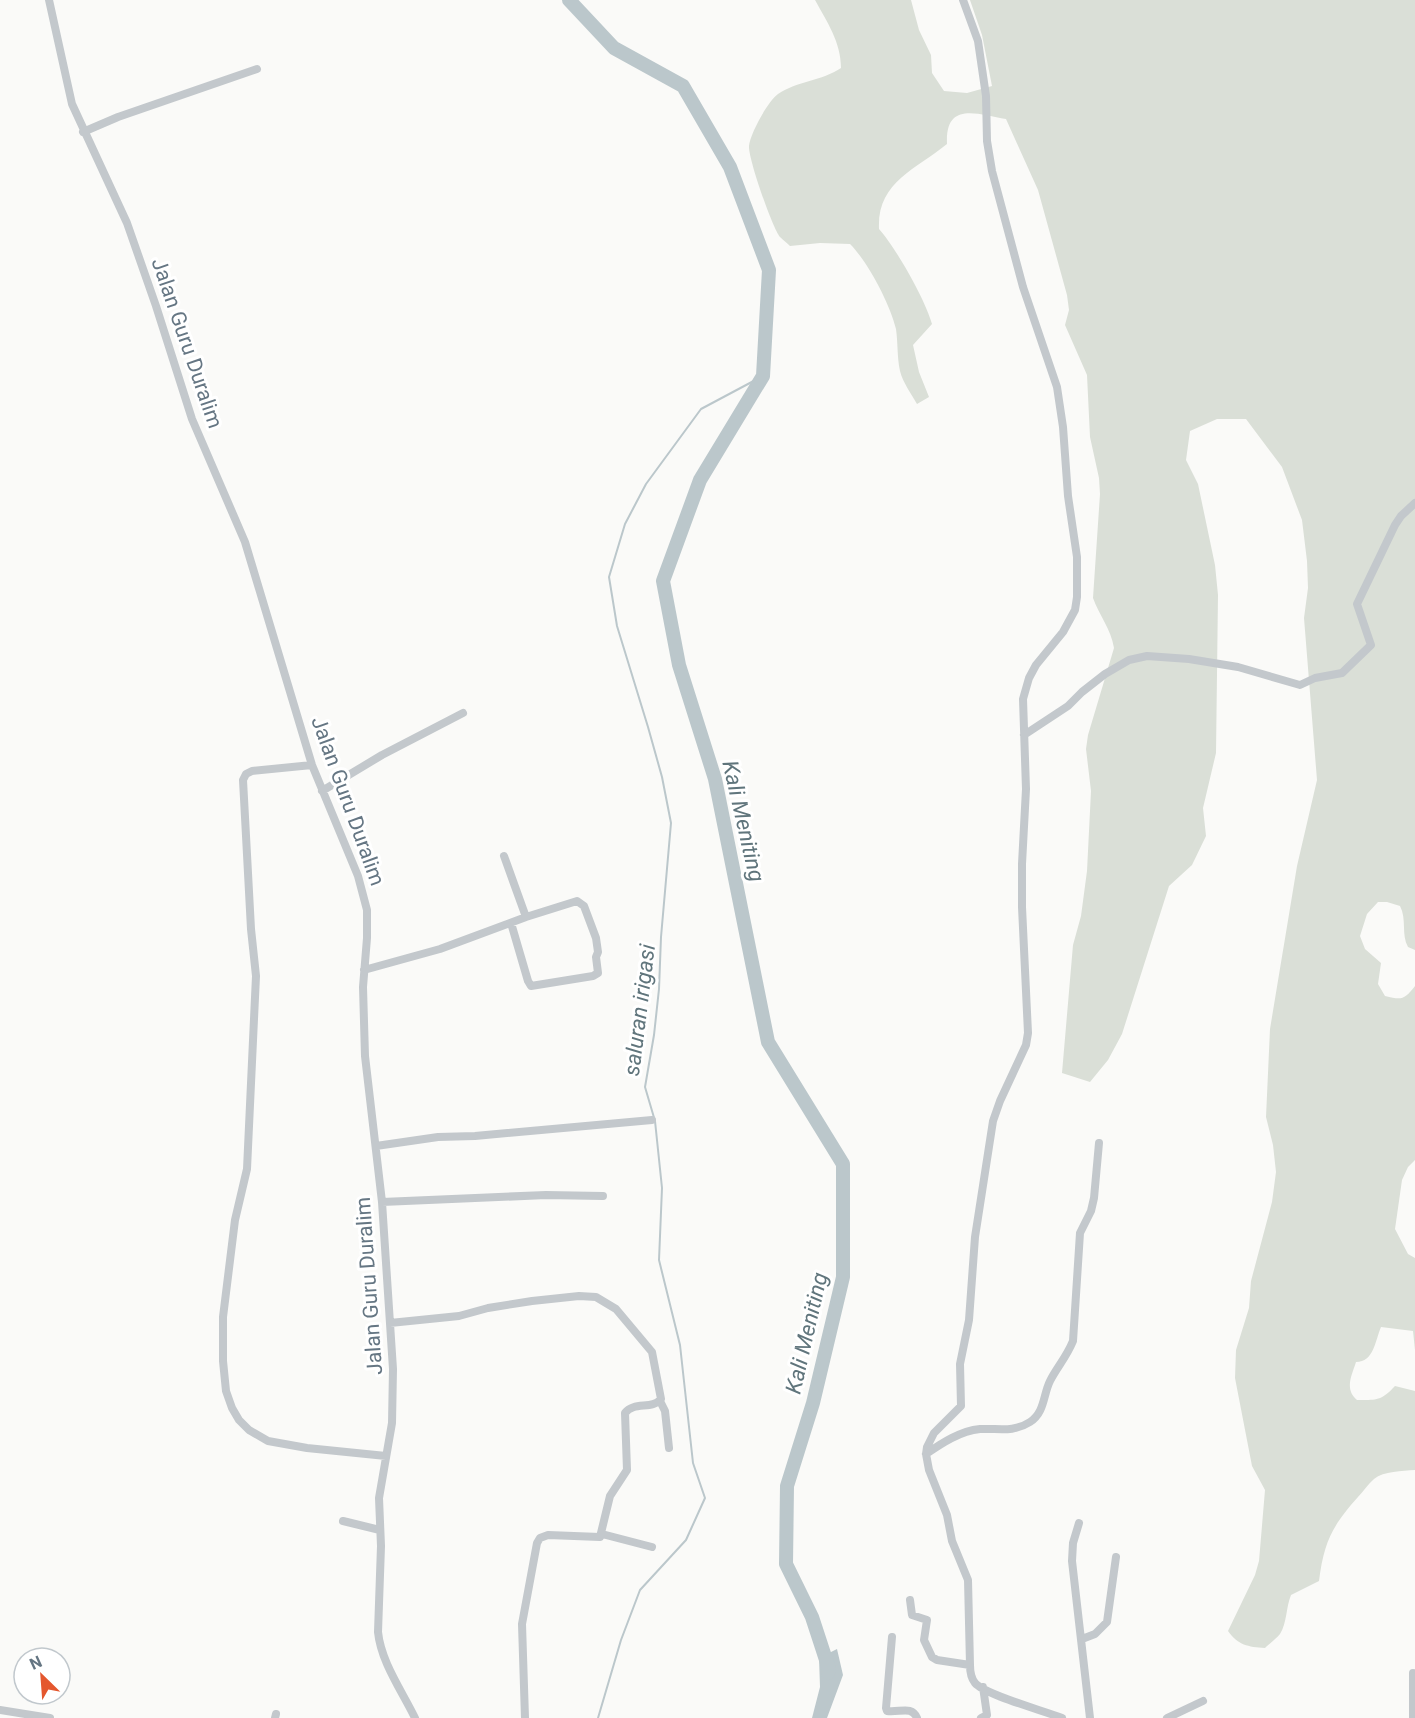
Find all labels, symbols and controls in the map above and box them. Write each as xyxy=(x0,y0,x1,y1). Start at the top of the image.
street label: Jalan Guru Duralim xyxy=(147,255,227,431)
street label: Jalan Guru Duralim xyxy=(306,713,390,889)
water label: Kali Meniting xyxy=(717,758,770,884)
water label: saluran irigasi xyxy=(619,942,660,1077)
street label: Jalan Guru Duralim xyxy=(351,1196,387,1376)
water label: Kali Meniting xyxy=(780,1270,833,1396)
north arrow xyxy=(12,1646,72,1706)
text: N xyxy=(27,1652,45,1674)

